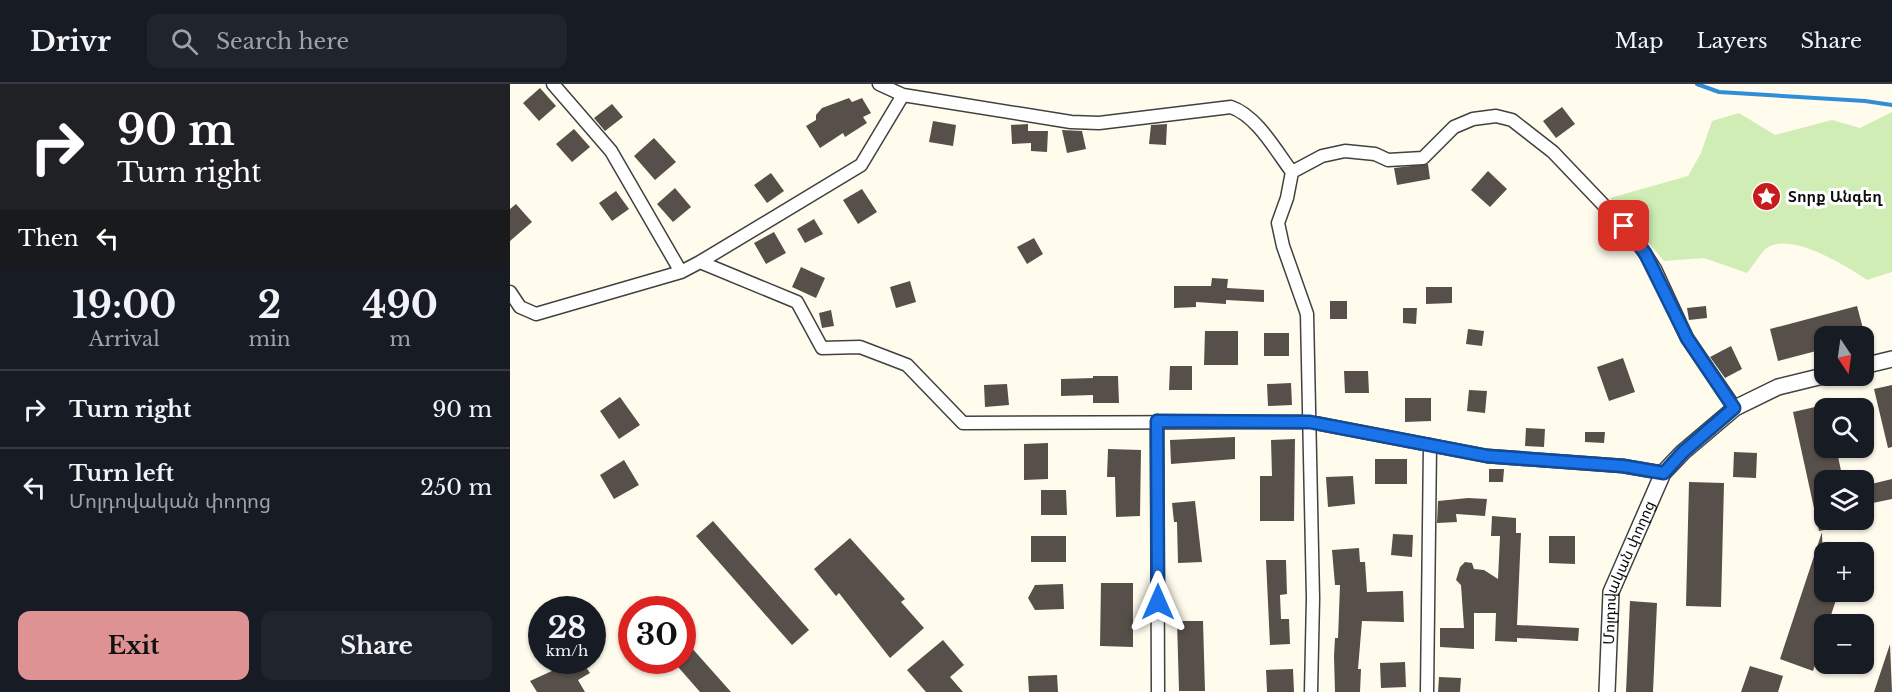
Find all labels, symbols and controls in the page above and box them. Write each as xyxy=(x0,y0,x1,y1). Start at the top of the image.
search box xyxy=(147,14,567,68)
text: Drivr xyxy=(30,24,111,59)
icon: search xyxy=(168,25,201,58)
text: Search here xyxy=(216,28,349,55)
text: Map xyxy=(1615,28,1664,54)
text: Layers xyxy=(1697,28,1768,54)
text: Share xyxy=(1801,28,1862,54)
text: 90 m xyxy=(117,104,235,156)
icon: right xyxy=(18,108,96,186)
text: Turn right xyxy=(117,156,261,189)
place icon: Տորք Անգեղ xyxy=(1751,181,1783,213)
place label: Տորք Անգեղ xyxy=(1788,187,1883,206)
pin xyxy=(1598,200,1649,251)
icon: arrive xyxy=(1607,209,1640,242)
icon: left xyxy=(91,222,124,255)
text: Then xyxy=(18,225,79,252)
text: 19:00 xyxy=(72,283,177,328)
text: 2 xyxy=(258,283,281,328)
text: 490 xyxy=(363,283,438,328)
north arrow xyxy=(1814,326,1874,386)
map controls xyxy=(1814,326,1874,674)
text: Arrival xyxy=(89,327,160,351)
text: min xyxy=(249,327,291,351)
text: m xyxy=(390,327,411,351)
icon: right xyxy=(18,393,51,426)
text: Turn right xyxy=(69,396,191,423)
text: 90 m xyxy=(432,396,492,423)
button: search xyxy=(1814,398,1874,458)
text: Turn left xyxy=(69,460,174,487)
button: layers xyxy=(1814,470,1874,530)
icon: left xyxy=(18,471,51,504)
text: 250 m xyxy=(420,474,492,501)
text: Մոլդովական փողոց xyxy=(69,489,271,513)
street label: Մոլդովական փողոց xyxy=(1599,498,1659,645)
button: + xyxy=(1814,542,1874,602)
position arrow xyxy=(1126,570,1190,634)
speed limit sign: 30 xyxy=(618,596,696,674)
text: 28 xyxy=(548,609,586,646)
button: Exit xyxy=(18,611,249,680)
button: Share xyxy=(261,611,492,680)
button: − xyxy=(1814,614,1874,674)
text: km/h xyxy=(546,641,588,660)

